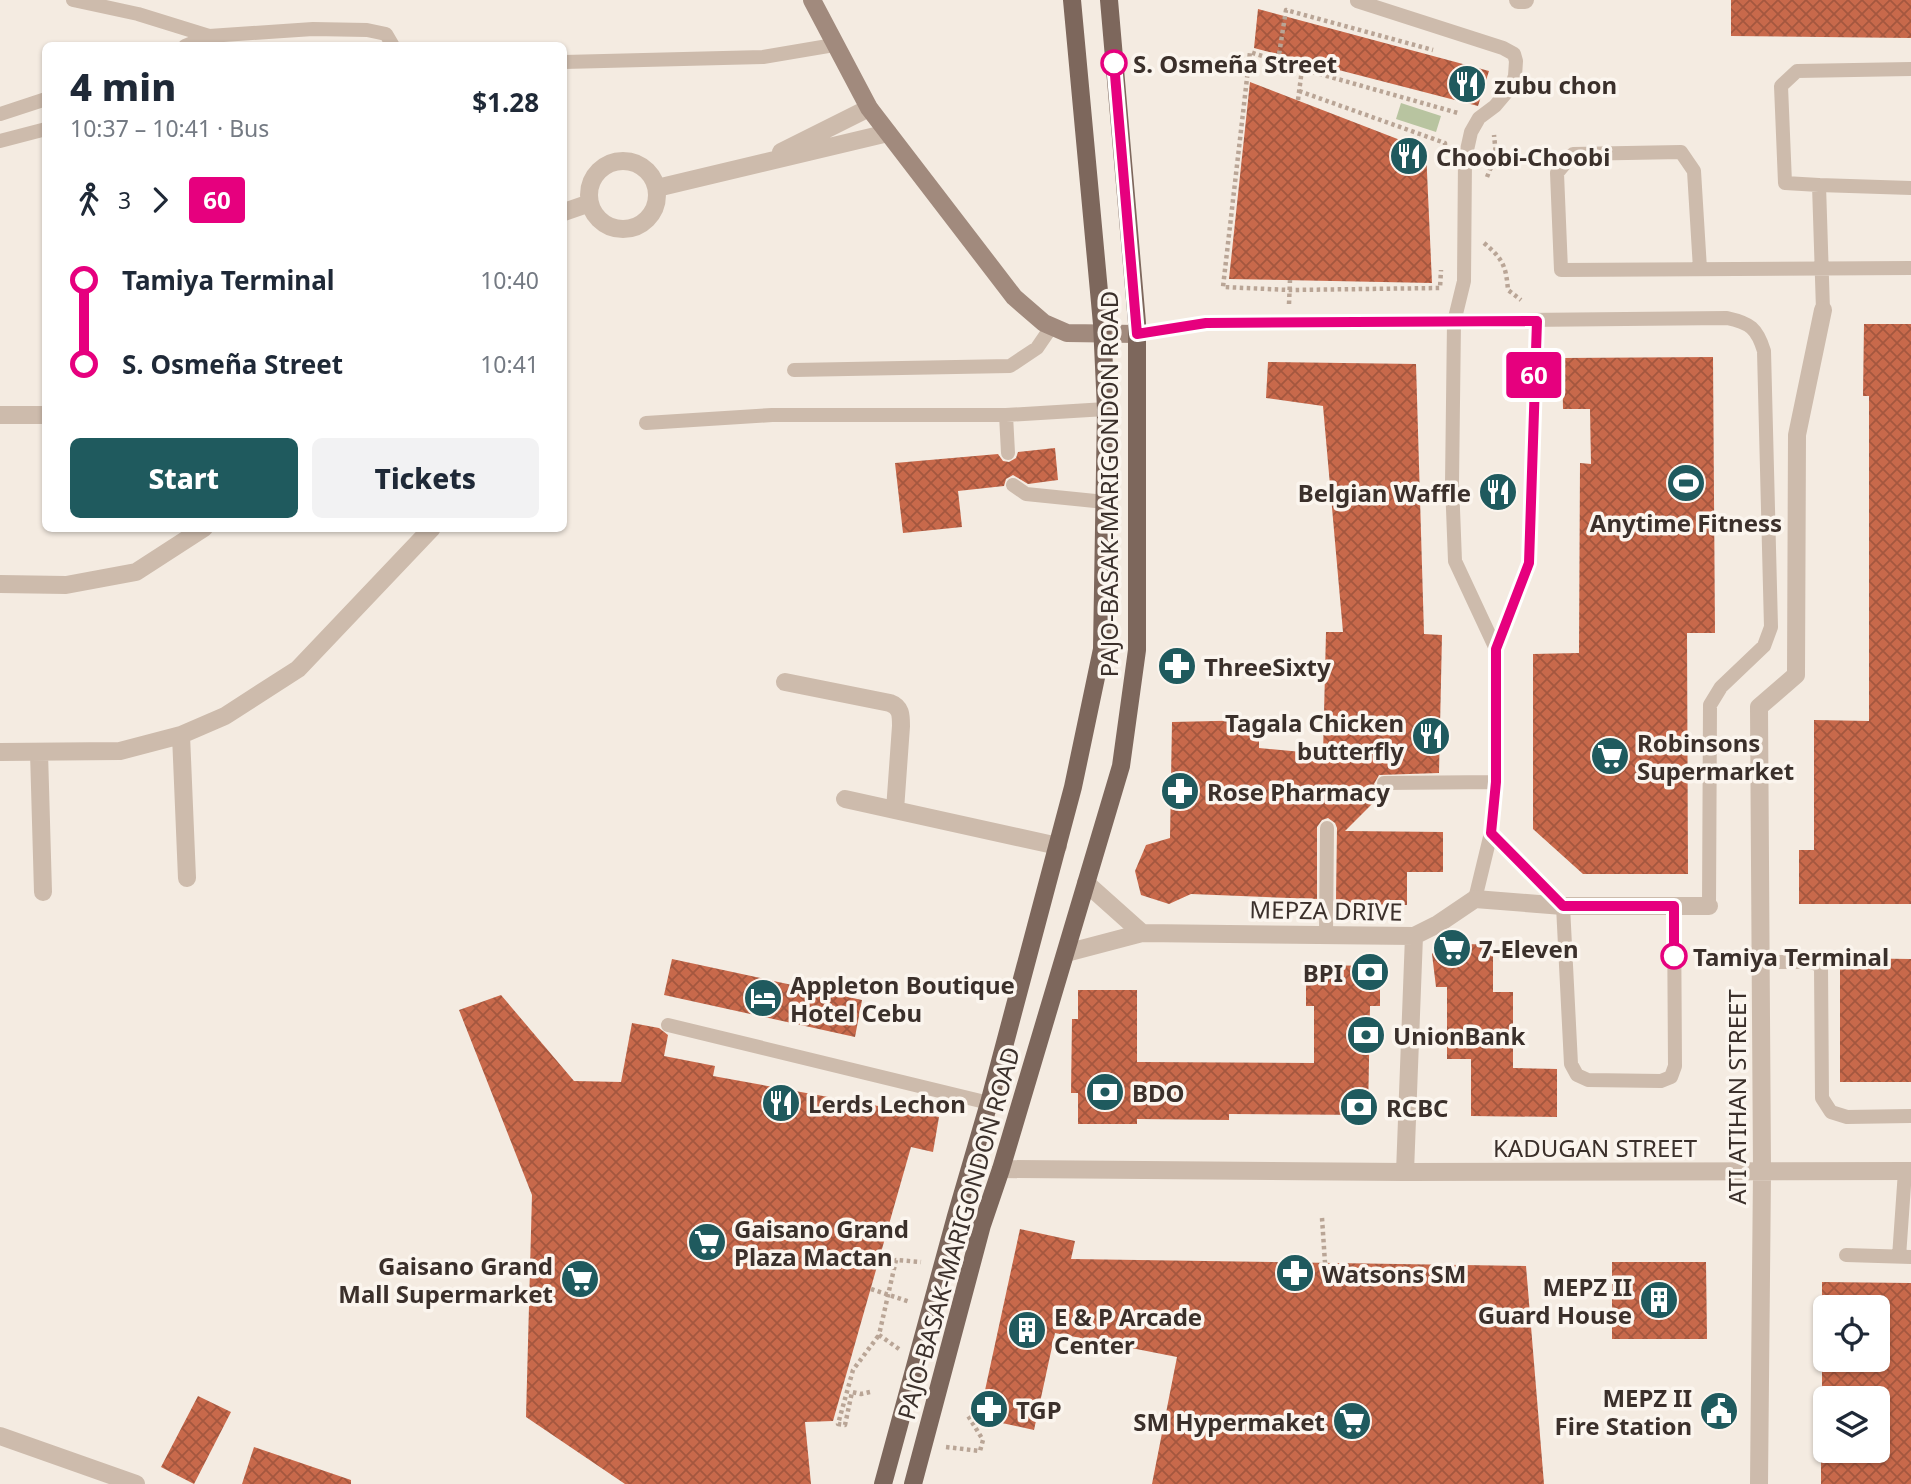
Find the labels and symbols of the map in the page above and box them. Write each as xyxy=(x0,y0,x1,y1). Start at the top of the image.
place label: S. Osmeña Street xyxy=(1133,47,1337,80)
marker: S. Osmeña Street xyxy=(1101,50,1127,76)
restaurant icon: zubu chon xyxy=(1446,63,1488,105)
place label: zubu chon xyxy=(1494,68,1617,101)
restaurant icon: Choobi-Choobi xyxy=(1388,135,1430,177)
place label: Choobi-Choobi xyxy=(1436,140,1610,173)
street label: PAJO-BASAK-MARIGONDON ROAD xyxy=(1092,291,1125,677)
line badge: 60 xyxy=(1502,352,1566,398)
sports icon: Anytime Fitness xyxy=(1665,462,1707,504)
restaurant icon: Belgian Waffle xyxy=(1477,471,1519,513)
place label: Belgian Waffle xyxy=(1298,476,1471,509)
place label: Anytime Fitness xyxy=(1590,506,1782,539)
pharmacy icon: ThreeSixty xyxy=(1156,645,1198,687)
place label: ThreeSixty xyxy=(1204,650,1331,683)
place label: Tagala Chicken butterfly xyxy=(1225,706,1404,767)
restaurant icon: Tagala Chicken butterfly xyxy=(1410,715,1452,757)
place label: Robinsons Supermarket xyxy=(1637,726,1794,787)
supermarket icon: Robinsons Supermarket xyxy=(1589,735,1631,777)
pharmacy icon: Rose Pharmacy xyxy=(1159,770,1201,812)
place label: Rose Pharmacy xyxy=(1207,775,1390,808)
street label: MEPZA DRIVE xyxy=(1249,892,1403,928)
supermarket icon: 7-Eleven xyxy=(1431,927,1473,969)
place label: 7-Eleven xyxy=(1479,932,1578,965)
place label: Tamiya Terminal xyxy=(1693,940,1889,973)
marker: Tamiya Terminal xyxy=(1661,943,1687,969)
bank icon: BPI xyxy=(1349,951,1391,993)
place label: BPI xyxy=(1303,956,1343,989)
place label: Appleton Boutique Hotel Cebu xyxy=(790,968,1015,1029)
hotel icon: Appleton Boutique Hotel Cebu xyxy=(742,977,784,1019)
street label: ATI ATIHAN STREET xyxy=(1720,989,1753,1205)
bank icon: UnionBank xyxy=(1345,1014,1387,1056)
place label: UnionBank xyxy=(1393,1019,1525,1052)
street label: PAJO-BASAK-MARIGONDON ROAD xyxy=(889,1043,1027,1423)
bank icon: BDO xyxy=(1084,1071,1126,1113)
place label: BDO xyxy=(1132,1076,1185,1109)
restaurant icon: Lerds Lechon xyxy=(760,1082,802,1124)
bank icon: RCBC xyxy=(1338,1086,1380,1128)
place label: Lerds Lechon xyxy=(808,1087,966,1120)
place label: RCBC xyxy=(1386,1091,1449,1124)
street label: KADUGAN STREET xyxy=(1493,1131,1698,1164)
place label: Gaisano Grand Plaza Mactan xyxy=(734,1212,909,1273)
supermarket icon: Gaisano Grand Plaza Mactan xyxy=(686,1221,728,1263)
place label: Gaisano Grand Mall Supermarket xyxy=(338,1249,553,1310)
pharmacy icon: Watsons SM xyxy=(1274,1252,1316,1294)
place label: Watsons SM xyxy=(1322,1257,1466,1290)
supermarket icon: Gaisano Grand Mall Supermarket xyxy=(559,1258,601,1300)
place label: MEPZ II Guard House xyxy=(1478,1270,1632,1331)
building icon: MEPZ II Guard House xyxy=(1638,1279,1680,1321)
place label: E & P Arcade Center xyxy=(1054,1300,1202,1361)
building icon: E & P Arcade Center xyxy=(1006,1309,1048,1351)
place label: MEPZ II Fire Station xyxy=(1555,1381,1692,1442)
pharmacy icon: TGP xyxy=(968,1388,1010,1430)
public building icon: MEPZ II Fire Station xyxy=(1698,1390,1740,1432)
place label: TGP xyxy=(1016,1393,1062,1426)
supermarket icon: SM Hypermaket xyxy=(1331,1400,1373,1442)
place label: SM Hypermaket xyxy=(1133,1405,1325,1438)

